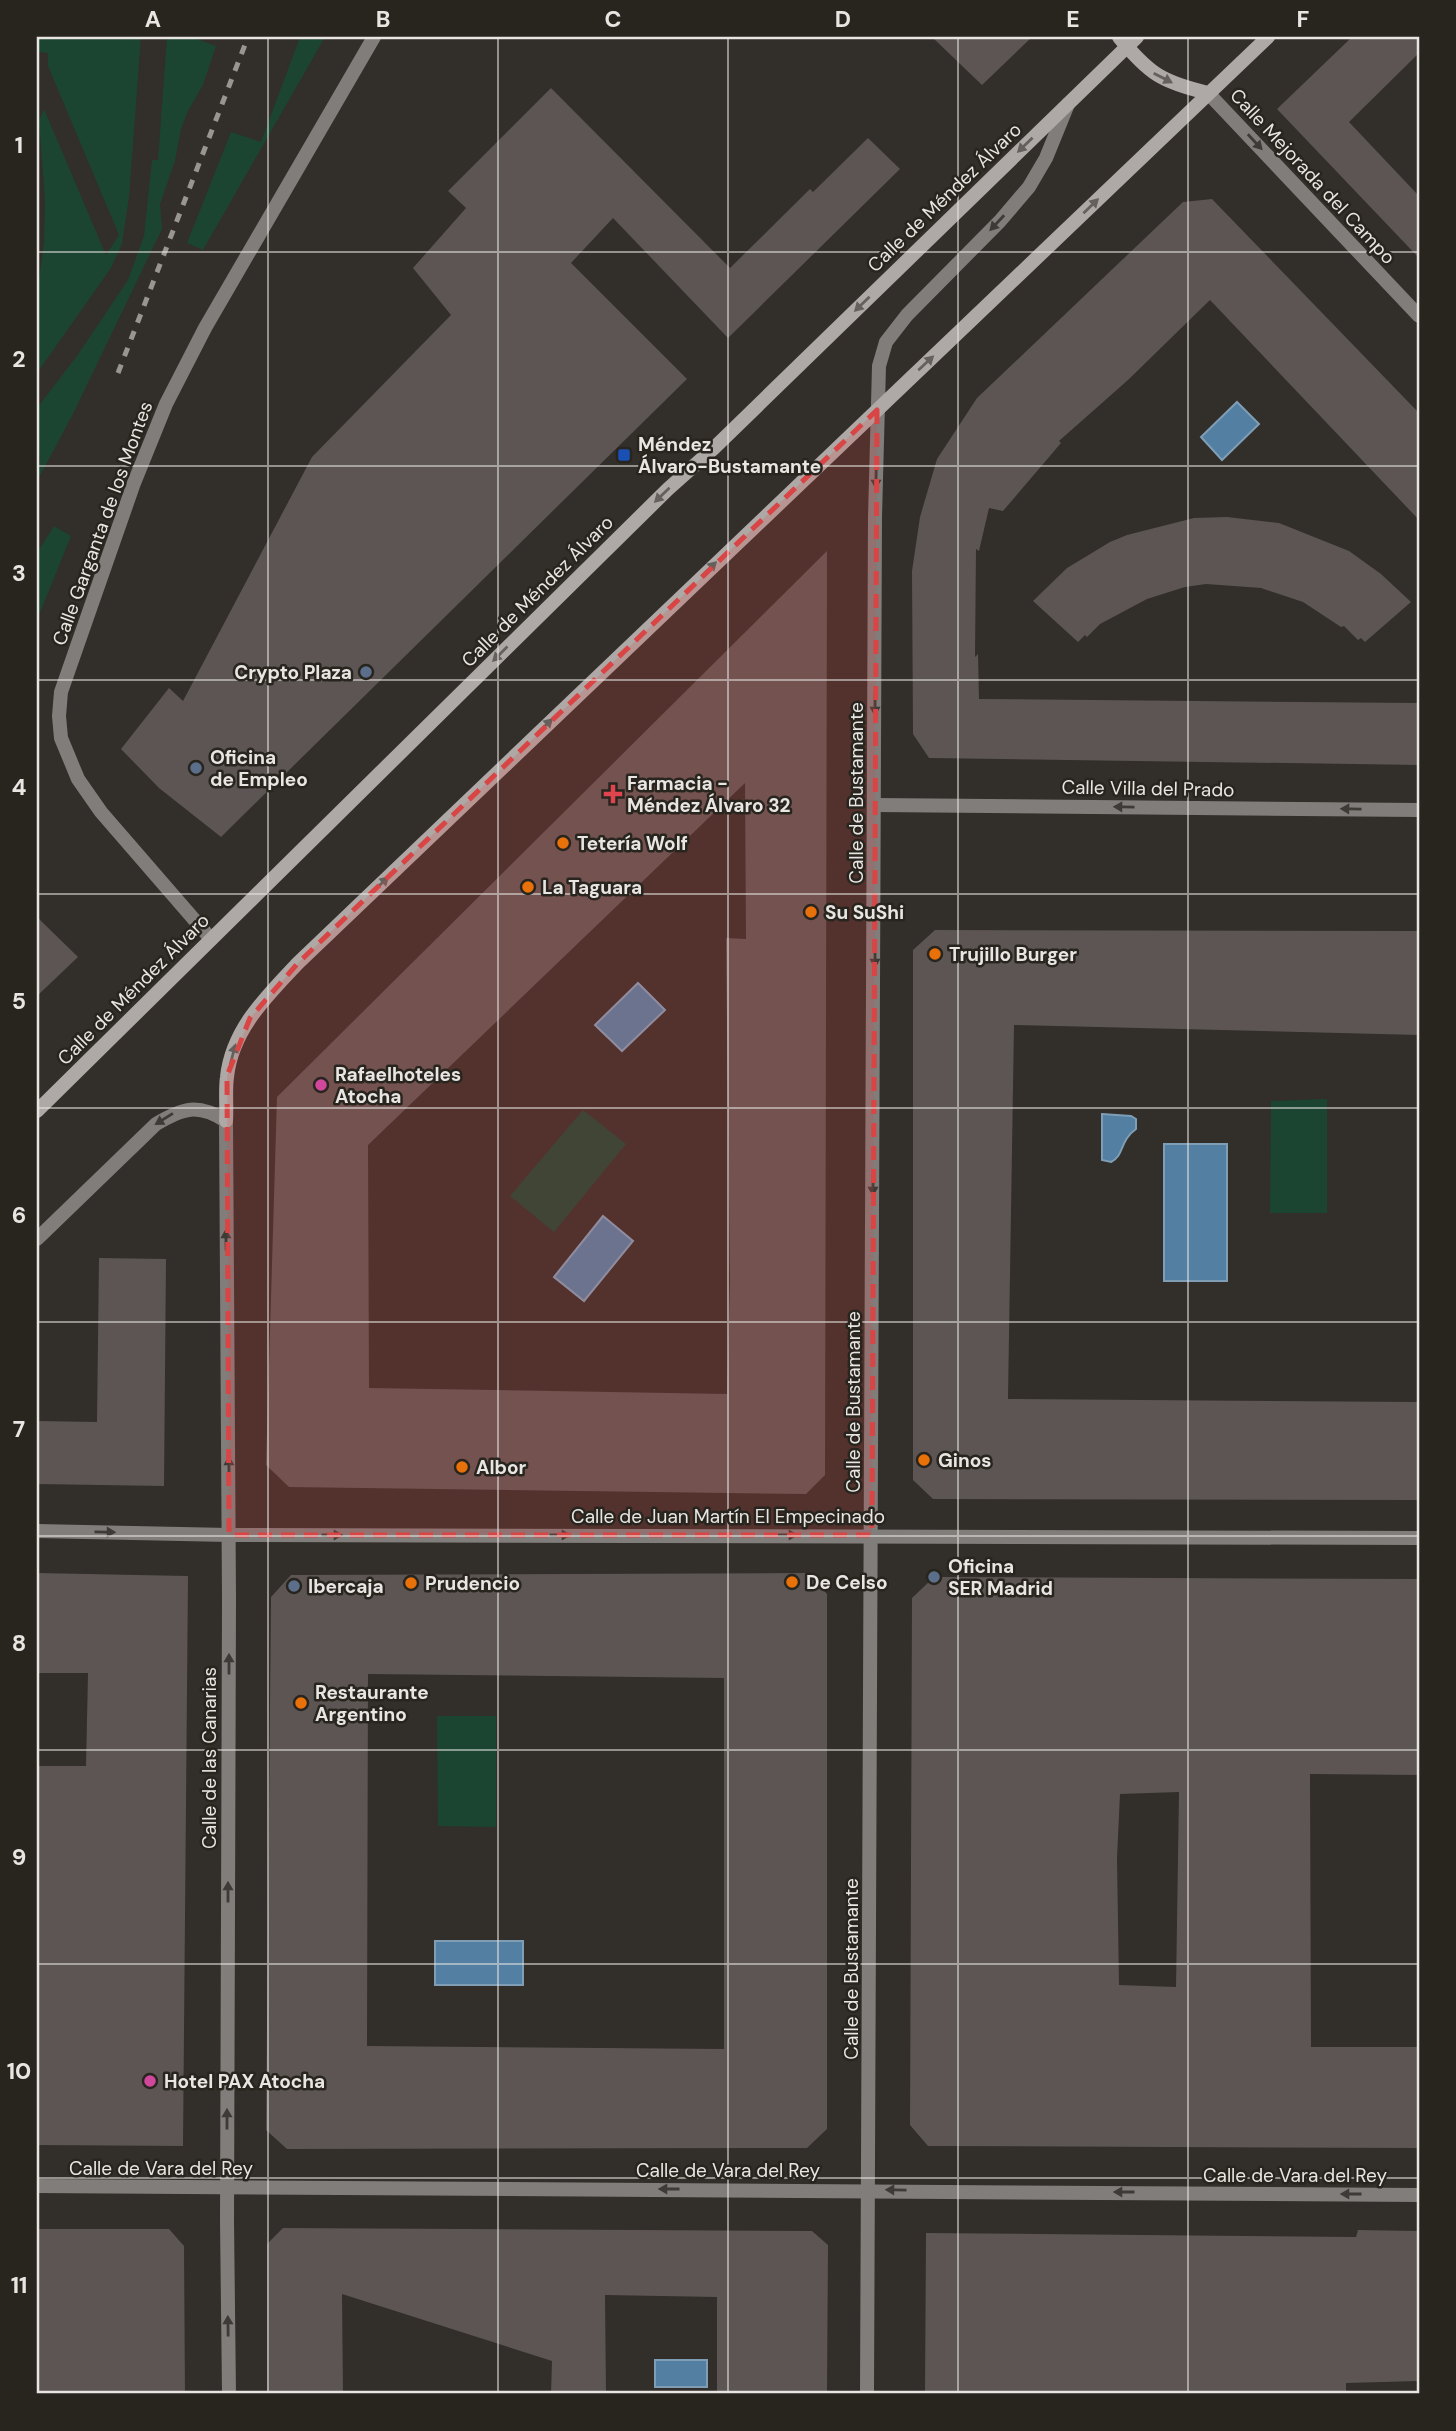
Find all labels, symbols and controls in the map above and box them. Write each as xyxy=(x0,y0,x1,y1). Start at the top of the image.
text: A xyxy=(145,4,161,34)
text: B xyxy=(376,4,390,34)
text: C xyxy=(605,4,621,34)
text: D xyxy=(835,4,851,34)
text: E xyxy=(1066,4,1080,34)
text: F xyxy=(1297,4,1310,34)
one-way arrow xyxy=(1153,72,1173,83)
street label: Calle Mejorada del Campo xyxy=(1224,83,1401,270)
street label: Calle de Méndez Álvaro xyxy=(862,117,1027,277)
text: 1 xyxy=(15,130,23,160)
one-way arrow xyxy=(1247,133,1263,150)
one-way arrow xyxy=(1017,137,1033,153)
one-way arrow xyxy=(1083,197,1100,214)
one-way arrow xyxy=(989,214,1005,232)
one-way arrow xyxy=(854,295,871,311)
text: 2 xyxy=(12,344,26,374)
one-way arrow xyxy=(917,355,934,371)
street label: Calle Garganta de los Montes xyxy=(47,398,158,649)
place label: Méndez Álvaro-Bustamante xyxy=(638,432,821,479)
marker: Méndez Álvaro-Bustamante xyxy=(616,447,632,463)
one-way arrow xyxy=(870,467,882,489)
one-way arrow xyxy=(654,486,671,502)
street label: Calle de Méndez Álvaro xyxy=(456,510,619,673)
text: 3 xyxy=(12,558,26,588)
one-way arrow xyxy=(701,561,718,578)
one-way arrow xyxy=(492,646,509,662)
place label: Crypto Plaza xyxy=(234,660,352,685)
marker: Crypto Plaza xyxy=(358,664,374,680)
one-way arrow xyxy=(869,695,881,717)
street label: Calle de Bustamante xyxy=(844,702,869,884)
one-way arrow xyxy=(536,719,553,735)
place label: Oficina de Empleo xyxy=(210,745,308,792)
marker: Oficina de Empleo xyxy=(188,760,204,776)
place label: Farmacia - Méndez Álvaro 32 xyxy=(627,771,791,818)
text: 4 xyxy=(12,772,27,802)
street label: Calle Villa del Prado xyxy=(1061,774,1235,803)
marker: Farmacia - Méndez Álvaro 32 xyxy=(605,786,621,802)
one-way arrow xyxy=(1112,801,1134,813)
one-way arrow xyxy=(1340,803,1362,815)
place label: Tetería Wolf xyxy=(577,831,688,856)
marker: Tetería Wolf xyxy=(555,835,571,851)
place label: La Taguara xyxy=(542,875,642,900)
one-way arrow xyxy=(372,876,389,892)
marker: La Taguara xyxy=(520,879,536,895)
place label: Su SuShi xyxy=(825,900,904,925)
marker: Su SuShi xyxy=(803,904,819,920)
street label: Calle de Méndez Álvaro xyxy=(52,908,215,1071)
place label: Trujillo Burger xyxy=(949,942,1077,967)
marker: Trujillo Burger xyxy=(927,946,943,962)
one-way arrow xyxy=(869,947,881,969)
text: 5 xyxy=(12,986,26,1016)
one-way arrow xyxy=(228,1042,239,1064)
place label: Rafaelhoteles Atocha xyxy=(335,1062,461,1109)
marker: Rafaelhoteles Atocha xyxy=(313,1077,329,1093)
one-way arrow xyxy=(154,1113,173,1126)
one-way arrow xyxy=(867,1174,879,1196)
text: 6 xyxy=(12,1200,26,1230)
one-way arrow xyxy=(220,1228,232,1250)
street label: Calle de Bustamante xyxy=(841,1311,866,1493)
text: 7 xyxy=(13,1414,25,1444)
place label: Ginos xyxy=(938,1448,991,1473)
marker: Ginos xyxy=(916,1452,932,1468)
place label: Albor xyxy=(476,1455,527,1480)
one-way arrow xyxy=(223,1456,235,1478)
marker: Albor xyxy=(454,1459,470,1475)
street label: Calle de Juan Martín El Empecinado xyxy=(571,1504,885,1529)
one-way arrow xyxy=(94,1526,116,1538)
one-way arrow xyxy=(322,1529,344,1541)
one-way arrow xyxy=(549,1529,571,1541)
one-way arrow xyxy=(777,1529,799,1541)
place label: Oficina SER Madrid xyxy=(948,1554,1053,1601)
marker: Oficina SER Madrid xyxy=(926,1569,942,1585)
place label: De Celso xyxy=(806,1570,888,1595)
place label: Prudencio xyxy=(425,1571,520,1596)
place label: Ibercaja xyxy=(308,1574,384,1599)
marker: De Celso xyxy=(784,1574,800,1590)
marker: Prudencio xyxy=(403,1575,419,1591)
marker: Ibercaja xyxy=(286,1578,302,1594)
text: 8 xyxy=(12,1628,26,1658)
one-way arrow xyxy=(223,1653,235,1675)
street label: Calle de las Canarias xyxy=(197,1667,222,1849)
place label: Restaurante Argentino xyxy=(315,1680,429,1727)
marker: Restaurante Argentino xyxy=(293,1695,309,1711)
text: 9 xyxy=(12,1842,26,1872)
street label: Calle de Bustamante xyxy=(839,1878,864,2060)
one-way arrow xyxy=(222,1880,234,1902)
text: 10 xyxy=(7,2056,31,2086)
place label: Hotel PAX Atocha xyxy=(164,2069,325,2094)
marker: Hotel PAX Atocha xyxy=(142,2073,158,2089)
one-way arrow xyxy=(221,2108,233,2130)
street label: Calle de Vara del Rey xyxy=(69,2156,253,2181)
street label: Calle de Vara del Rey xyxy=(636,2158,820,2183)
street label: Calle de Vara del Rey xyxy=(1203,2163,1387,2188)
one-way arrow xyxy=(657,2183,679,2195)
one-way arrow xyxy=(885,2184,907,2196)
one-way arrow xyxy=(1112,2187,1134,2198)
one-way arrow xyxy=(1340,2188,1362,2200)
text: 11 xyxy=(11,2270,27,2300)
one-way arrow xyxy=(222,2315,234,2337)

